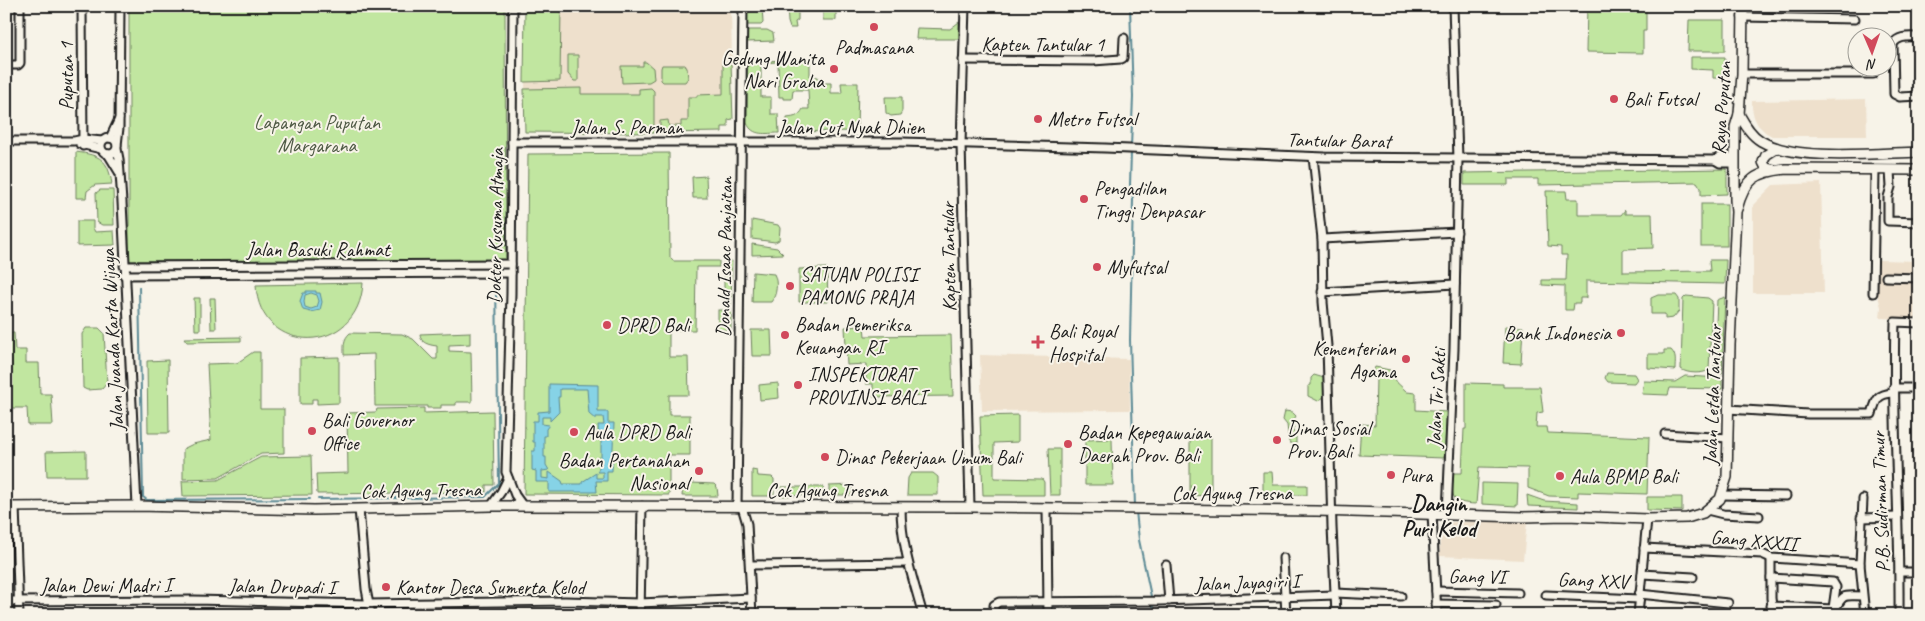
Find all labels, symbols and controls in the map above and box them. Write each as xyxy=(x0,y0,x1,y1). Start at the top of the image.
marker: Padmasana xyxy=(868,21,880,33)
north arrow xyxy=(1848,28,1898,78)
street label: Kapten Tantular 1 xyxy=(981,32,1106,57)
place label: Padmasana xyxy=(835,35,914,60)
street label: Puputan 1 xyxy=(54,41,79,110)
place label: Gedung Wanita Nari Graha xyxy=(722,46,826,94)
text: N xyxy=(1865,56,1877,73)
street label: Raya Puputan xyxy=(1706,60,1737,155)
marker: Gedung Wanita Nari Graha xyxy=(828,63,840,75)
place label: Bali Futsal xyxy=(1624,87,1701,112)
marker: Bali Futsal xyxy=(1608,93,1620,105)
place label: Metro Futsal xyxy=(1048,107,1140,132)
park label: Lapangan Puputan Margarana xyxy=(254,110,381,158)
marker: Metro Futsal xyxy=(1032,113,1044,125)
street label: Jalan S. Parman xyxy=(570,115,684,140)
street label: Jalan Cut Nyak Dhien xyxy=(776,115,926,140)
street label: Tantular Barat xyxy=(1287,127,1394,154)
street label: Dokter Kusuma Atmaja xyxy=(482,147,509,304)
street label: Donald Isaac Panjaitan xyxy=(711,176,738,337)
place label: Pengadilan Tinggi Denpasar xyxy=(1094,176,1206,224)
marker: Pengadilan Tinggi Denpasar xyxy=(1078,193,1090,205)
street label: Kapten Tantular xyxy=(935,200,962,312)
street label: Jalan Basuki Rahmat xyxy=(245,237,392,262)
street label: Jalan Juanda Karta Wijaya xyxy=(95,247,130,433)
place label: Myfutsal xyxy=(1107,255,1170,280)
marker: Myfutsal xyxy=(1091,261,1103,273)
place label: SATUAN POLISI PAMONG PRAJA xyxy=(800,262,921,310)
marker: SATUAN POLISI PAMONG PRAJA xyxy=(784,280,796,292)
place label: Badan Pemeriksa Keuangan RI xyxy=(795,312,912,360)
place label: DPRD Bali xyxy=(617,313,692,338)
marker: DPRD Bali xyxy=(601,319,613,331)
place label: Bali Royal Hospital xyxy=(1049,319,1120,367)
place label: Bank Indonesia xyxy=(1504,321,1612,346)
street label: Jalan Letda Tantular xyxy=(1698,323,1728,467)
marker: Bank Indonesia xyxy=(1615,327,1627,339)
marker: Badan Pemeriksa Keuangan RI xyxy=(779,329,791,341)
marker: Bali Royal Hospital xyxy=(1031,335,1045,349)
place label: Kementerian Agama xyxy=(1312,336,1398,384)
street label: Jalan Tri Sakti xyxy=(1421,346,1452,449)
marker: Kementerian Agama xyxy=(1400,353,1412,365)
place label: INSPEKTORAT PROVINSI BALI xyxy=(808,362,930,410)
marker: INSPEKTORAT PROVINSI BALI xyxy=(792,379,804,391)
place label: Bali Governor Office xyxy=(322,408,415,456)
place label: Dinas Sosial Prov. Bali xyxy=(1287,416,1374,464)
place label: Aula DPRD Bali xyxy=(584,420,693,445)
place label: Badan Kepegawaian Daerah Prov. Bali xyxy=(1078,420,1212,468)
marker: Bali Governor Office xyxy=(306,425,318,437)
marker: Aula DPRD Bali xyxy=(568,426,580,438)
street label: P.B. Sudirman Timur xyxy=(1865,429,1895,573)
marker: Dinas Sosial Prov. Bali xyxy=(1271,434,1283,446)
marker: Badan Kepegawaian Daerah Prov. Bali xyxy=(1062,438,1074,450)
place label: Dinas Pekerjaan Umum Bali xyxy=(835,445,1024,470)
place label: Badan Pertanahan Nasional xyxy=(559,448,693,496)
marker: Dinas Pekerjaan Umum Bali xyxy=(819,451,831,463)
place label: Pura xyxy=(1401,463,1434,488)
place label: Aula BPMP Bali xyxy=(1570,464,1680,489)
marker: Badan Pertanahan Nasional xyxy=(693,465,705,477)
marker: Pura xyxy=(1385,469,1397,481)
marker: Aula BPMP Bali xyxy=(1554,470,1566,482)
street label: Cok Agung Tresna xyxy=(361,477,483,504)
street label: Cok Agung Tresna xyxy=(767,478,889,503)
street label: Cok Agung Tresna xyxy=(1172,481,1294,506)
district label: Dangin Puri Kelod xyxy=(1402,490,1480,543)
street label: Gang XXXII xyxy=(1710,524,1802,557)
street label: Gang VI xyxy=(1448,564,1511,590)
street label: Gang XXV xyxy=(1557,567,1633,594)
street label: Jalan Jayagiri I xyxy=(1193,568,1305,597)
street label: Jalan Dewi Madri I xyxy=(40,573,176,598)
street label: Jalan Drupadi I xyxy=(227,573,341,600)
place label: Kantor Desa Sumerta Kelod xyxy=(396,575,588,600)
marker: Kantor Desa Sumerta Kelod xyxy=(380,581,392,593)

